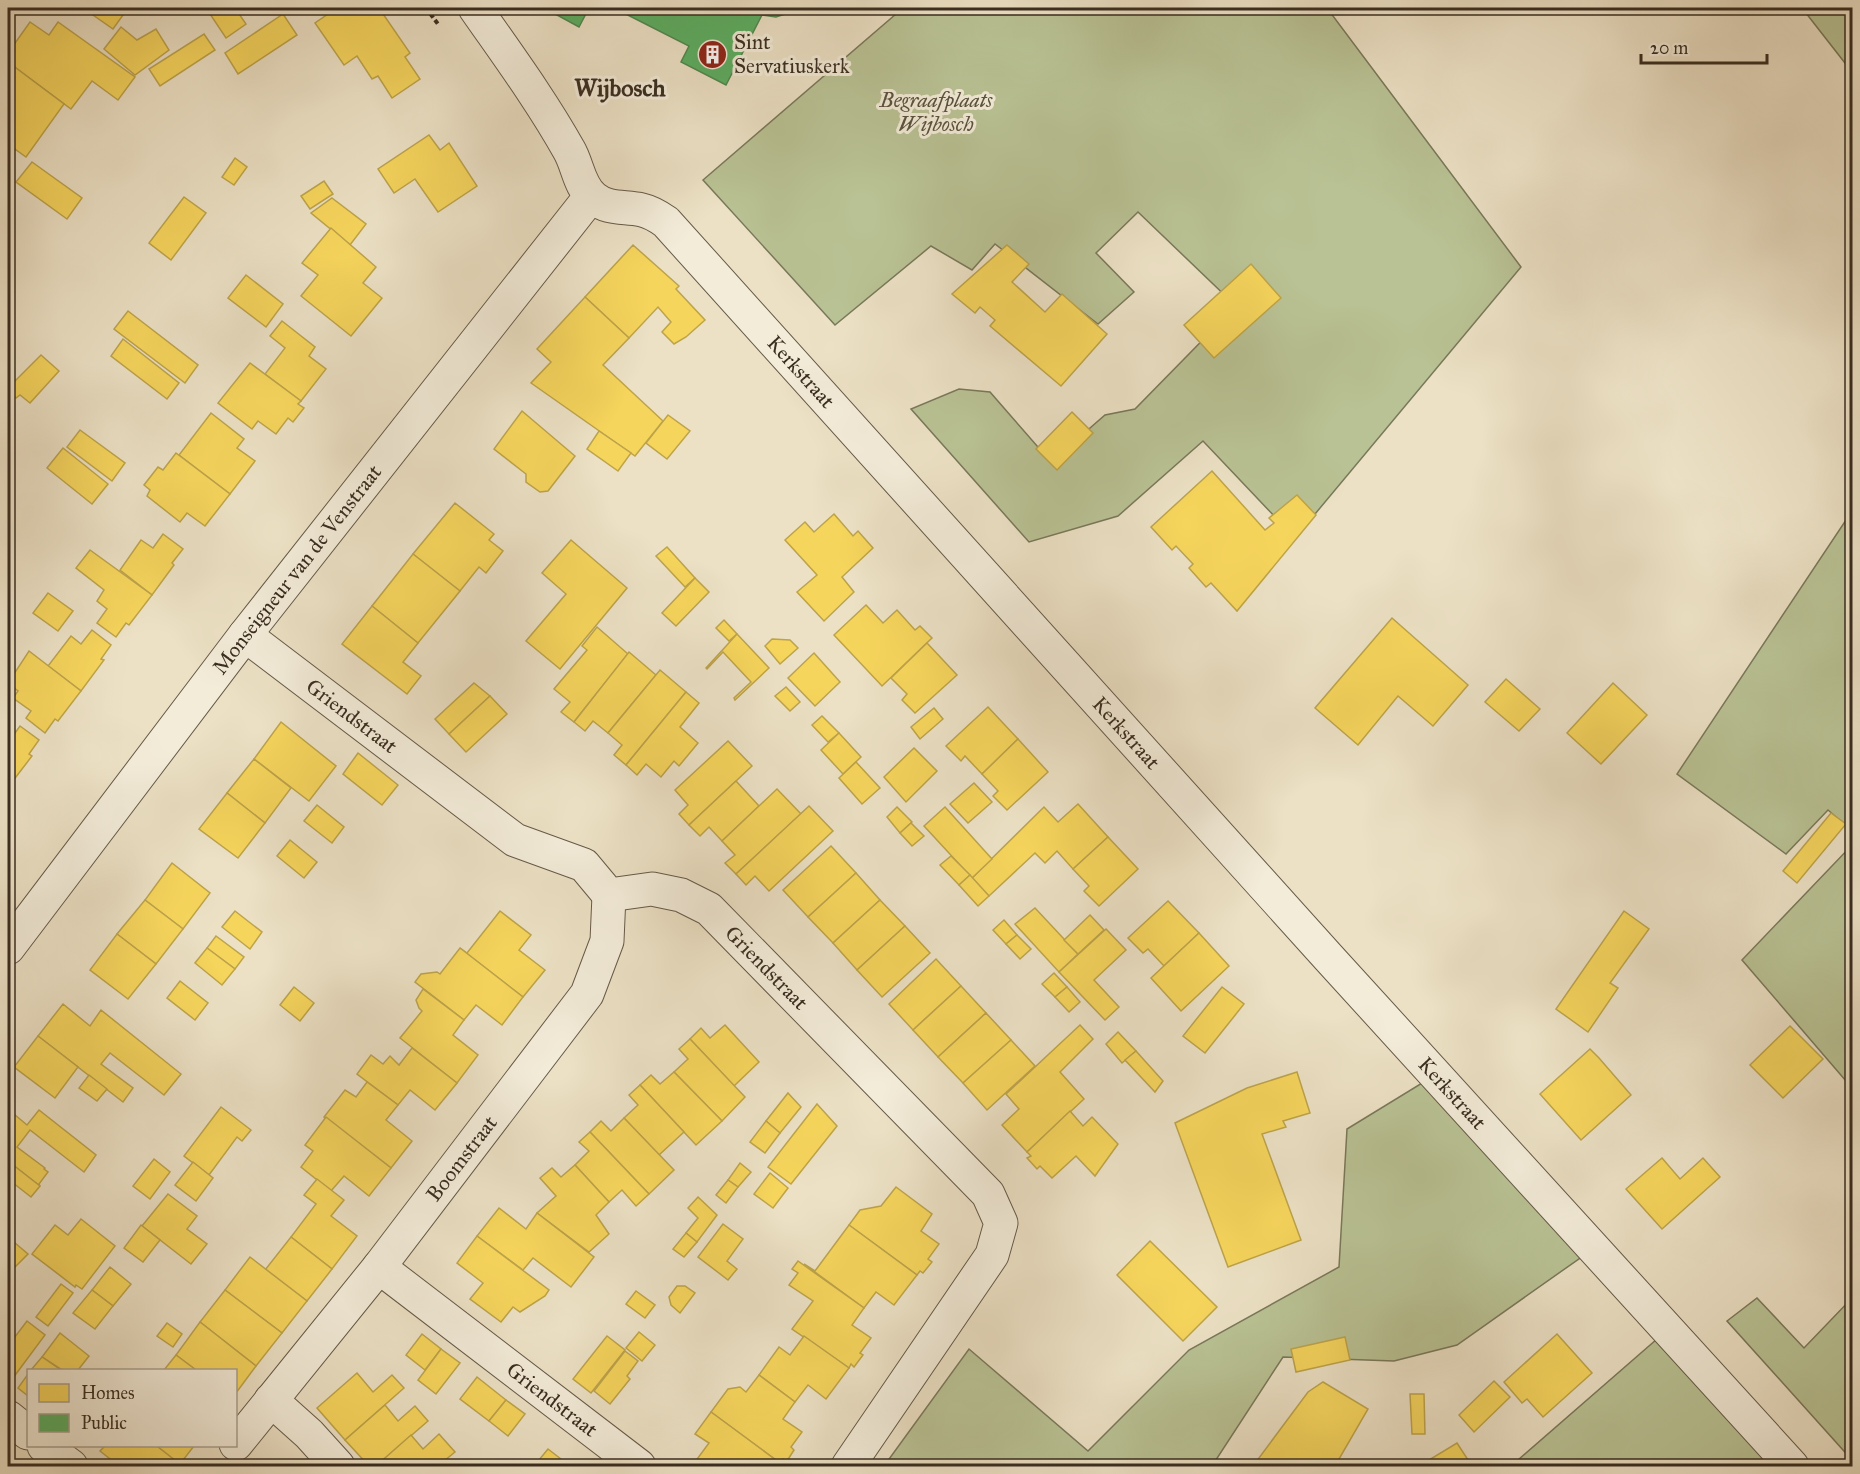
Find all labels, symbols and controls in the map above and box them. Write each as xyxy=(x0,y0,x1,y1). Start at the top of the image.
scale bar xyxy=(1641,27,1767,65)
place label: Sint Servatiuskerk xyxy=(734,29,850,79)
text: 20 m xyxy=(1650,37,1688,59)
building icon: Sint Servatiuskerk xyxy=(697,38,729,70)
district label: Wijbosch xyxy=(574,73,666,103)
park label: Begraafplaats Wijbosch xyxy=(879,87,993,137)
street label: Kerkstraat xyxy=(761,330,841,414)
street label: Monseigneur van de Venstraat xyxy=(207,459,387,680)
street label: Griendstraat xyxy=(301,673,403,759)
street label: Kerkstraat xyxy=(1087,691,1166,775)
street label: Griendstraat xyxy=(720,920,814,1016)
street label: Kerkstraat xyxy=(1413,1052,1492,1135)
street label: Boomstraat xyxy=(421,1110,503,1207)
street label: Griendstraat xyxy=(501,1356,603,1443)
legend xyxy=(27,1369,237,1447)
text: Homes xyxy=(81,1382,135,1404)
text: Public xyxy=(81,1412,127,1434)

